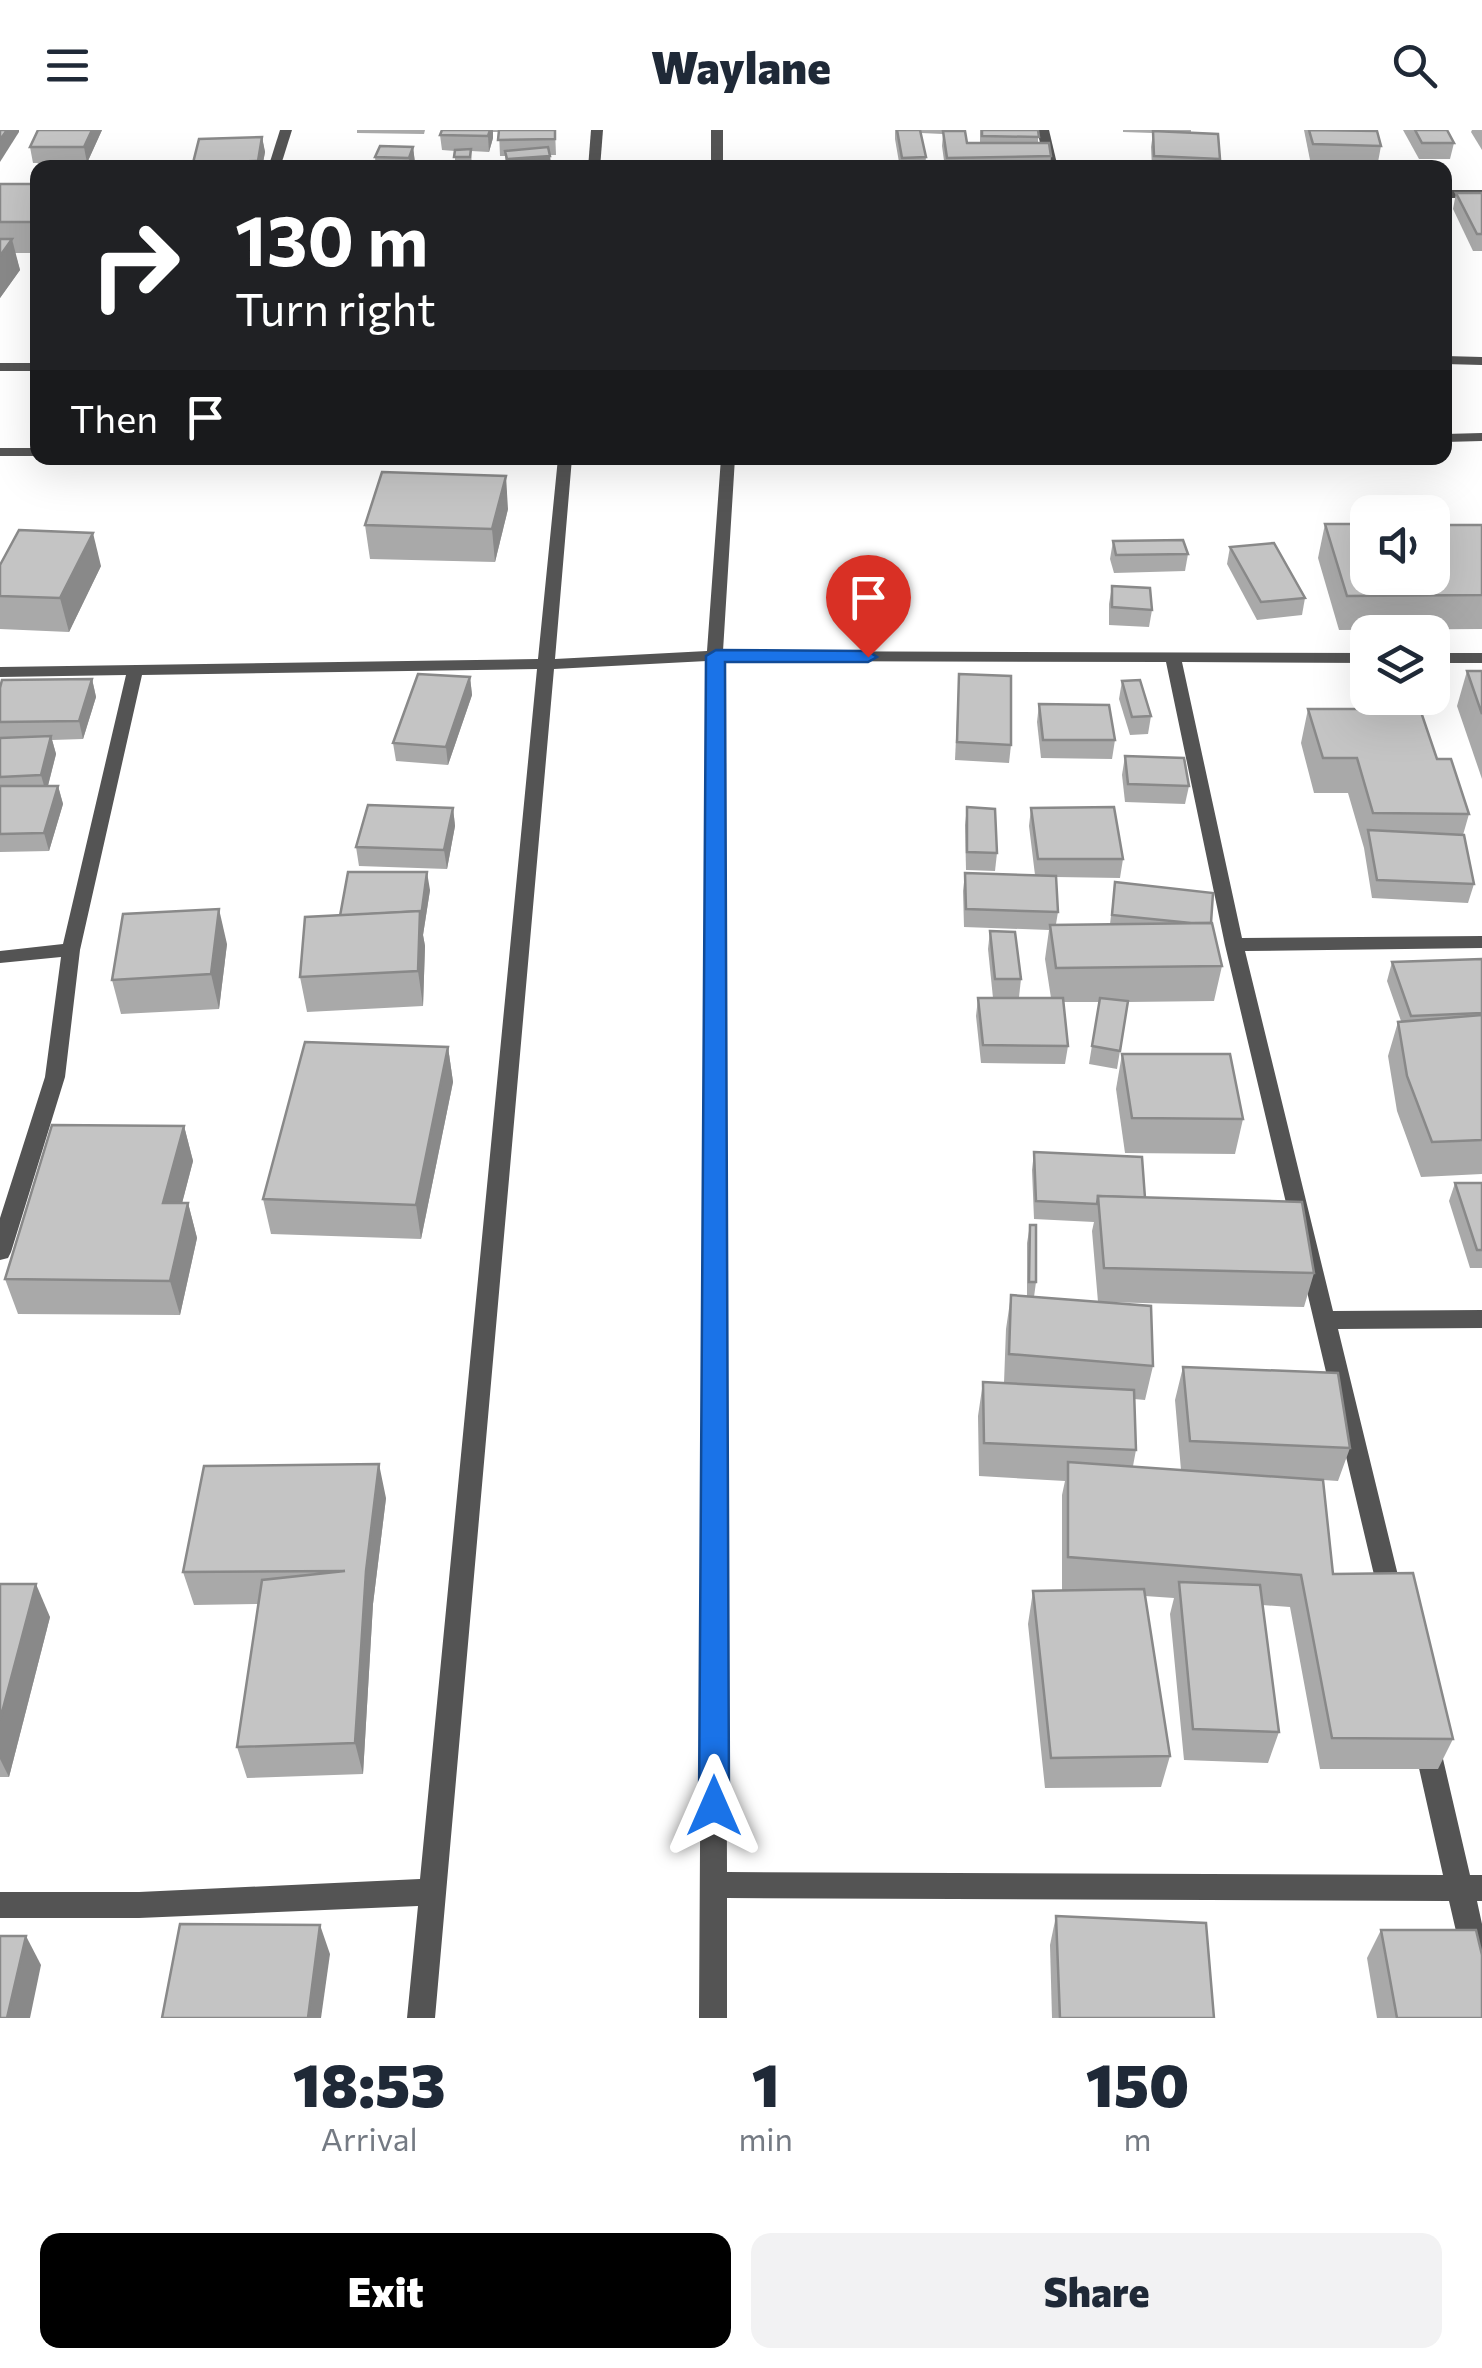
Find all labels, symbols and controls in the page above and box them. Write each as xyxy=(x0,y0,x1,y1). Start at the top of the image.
icon: menu xyxy=(40,38,95,93)
text: Waylane xyxy=(651,38,831,93)
icon: search xyxy=(1387,38,1442,93)
text: 130 m xyxy=(235,195,428,280)
icon: right xyxy=(70,200,200,330)
text: Turn right xyxy=(235,280,436,335)
icon: arrive xyxy=(178,390,233,445)
text: Then xyxy=(70,394,158,441)
map controls xyxy=(1350,495,1450,715)
button: sound xyxy=(1350,495,1450,595)
pin xyxy=(826,555,911,658)
icon: arrive xyxy=(841,570,896,625)
button: layers xyxy=(1350,615,1450,715)
position arrow xyxy=(662,1754,766,1858)
text: 18:53 xyxy=(293,2046,446,2119)
text: 1 xyxy=(752,2046,780,2119)
text: 150 xyxy=(1086,2046,1189,2119)
text: Arrival xyxy=(321,2118,418,2158)
text: min xyxy=(738,2118,793,2158)
text: m xyxy=(1124,2118,1151,2158)
button: Exit xyxy=(40,2233,731,2348)
button: Share xyxy=(751,2233,1442,2348)

